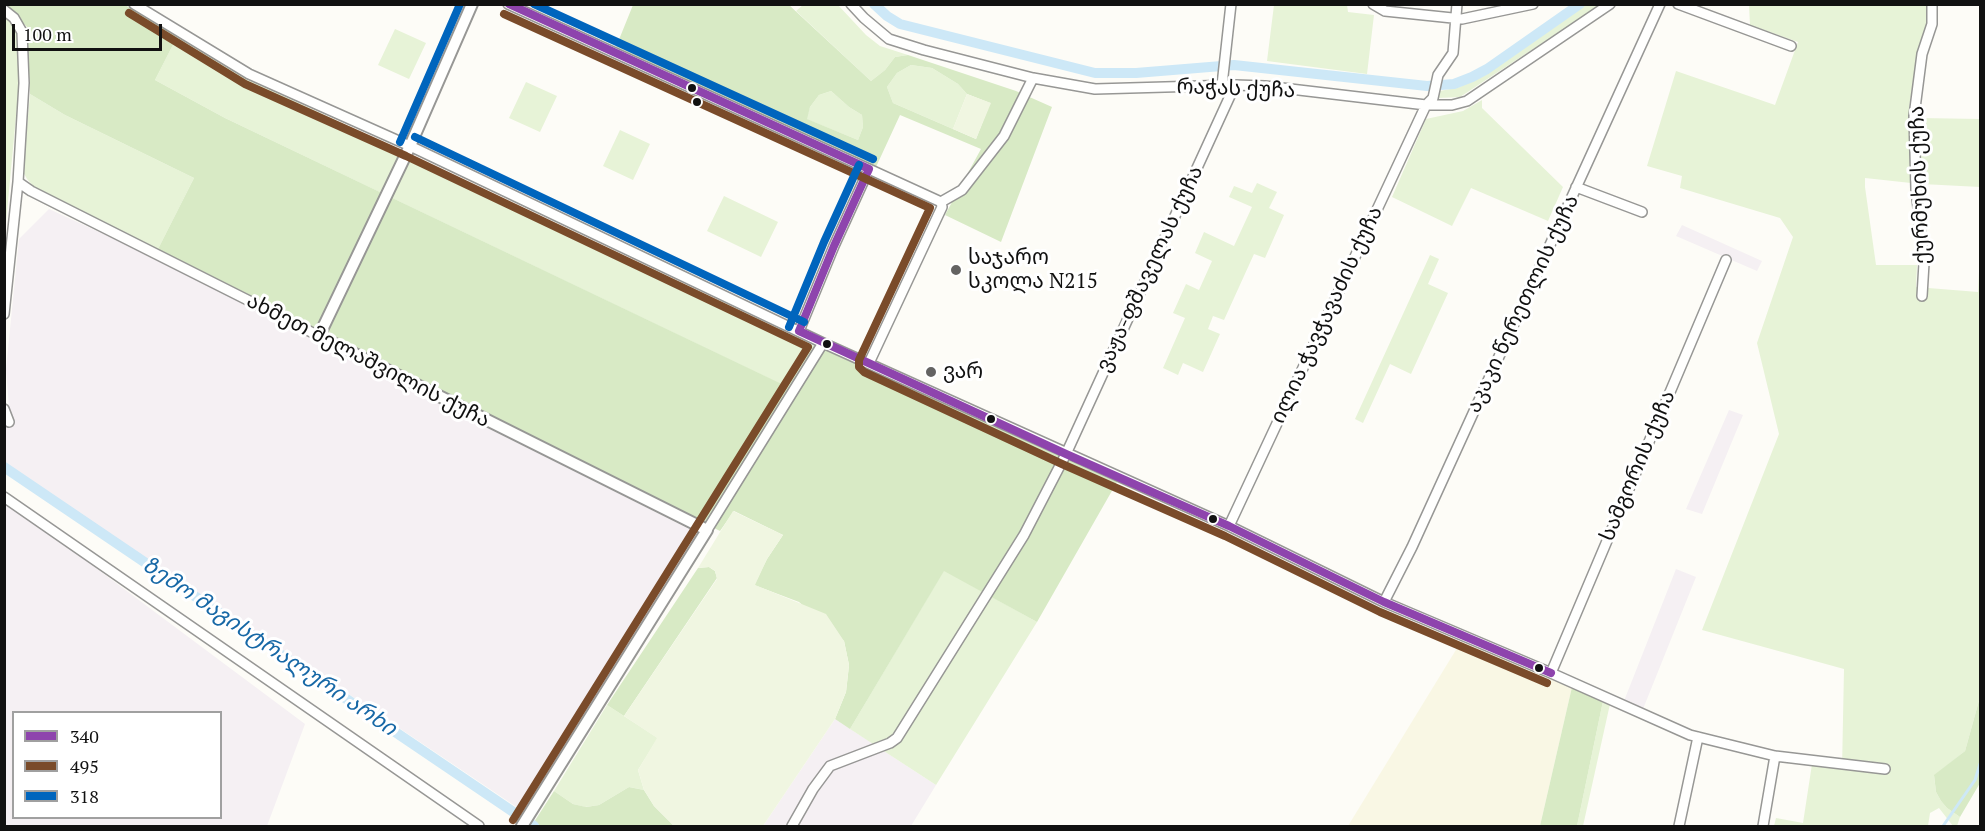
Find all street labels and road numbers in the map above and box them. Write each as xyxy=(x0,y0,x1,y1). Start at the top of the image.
street label: რაჭას ქუჩა xyxy=(1176,74,1296,104)
street label: ქურმუხის ქუჩა xyxy=(1905,105,1935,265)
street label: ვაჟა-ფშაველას ქუჩა xyxy=(1091,162,1209,376)
street label: აკაკი წერეთლის ქუჩა xyxy=(1461,191,1585,417)
street label: ილია ჭავჭავაძის ქუჩა xyxy=(1266,202,1388,428)
street label: ახმეთ მელაშვილის ქუჩა xyxy=(242,289,494,433)
street label: სამგორის ქუჩა xyxy=(1595,387,1681,545)

